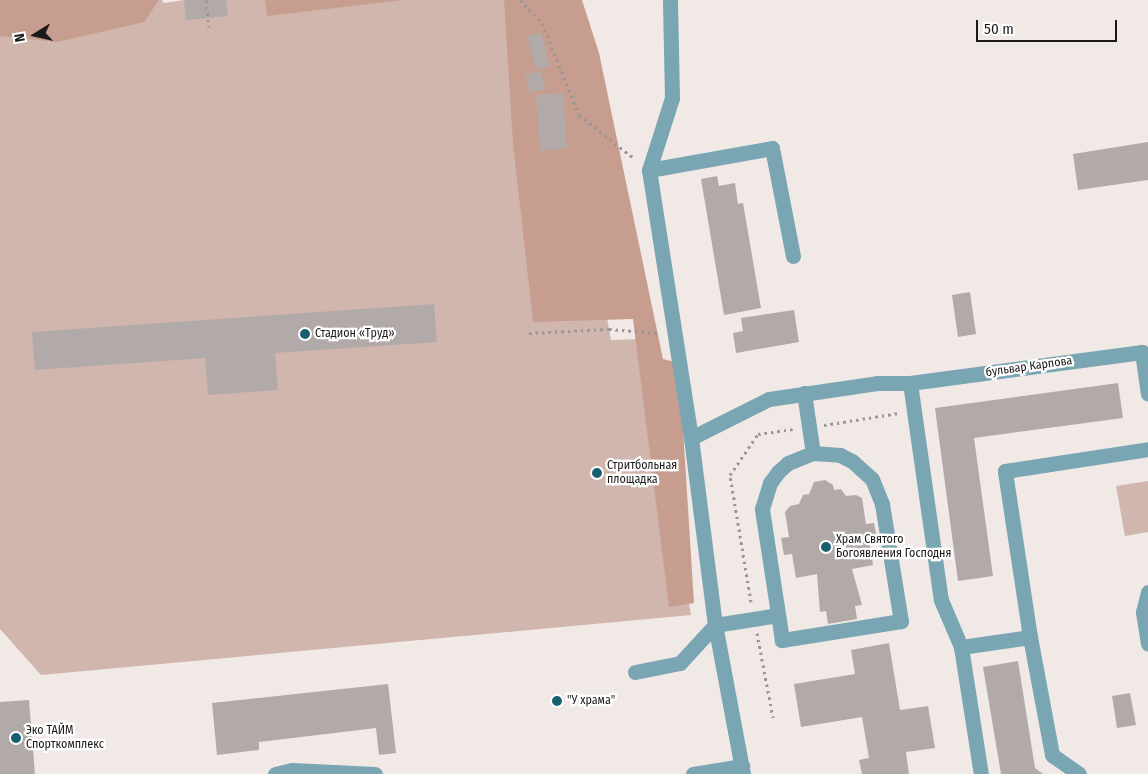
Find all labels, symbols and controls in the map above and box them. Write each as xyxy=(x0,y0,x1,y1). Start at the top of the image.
north arrow xyxy=(10,10,60,60)
scale bar xyxy=(978,10,1119,42)
text: 50 m xyxy=(984,20,1014,38)
text: N xyxy=(11,32,29,43)
place label: Стадион «Труд» xyxy=(315,327,395,341)
marker: Стадион «Труд» xyxy=(299,328,311,340)
street label: бульвар Карпова xyxy=(985,354,1073,380)
place label: Стритбольная площадка xyxy=(607,459,677,487)
marker: Стритбольная площадка xyxy=(591,467,603,479)
place label: Храм Святого Богоявления Господня xyxy=(836,533,951,561)
marker: Храм Святого Богоявления Господня xyxy=(820,541,832,553)
place label: "У храма" xyxy=(567,694,615,708)
marker: "У храма" xyxy=(551,695,563,707)
place label: Эко ТАЙМ Спорткомплекс xyxy=(26,724,104,752)
marker: Эко ТАЙМ Спорткомплекс xyxy=(10,732,22,744)

